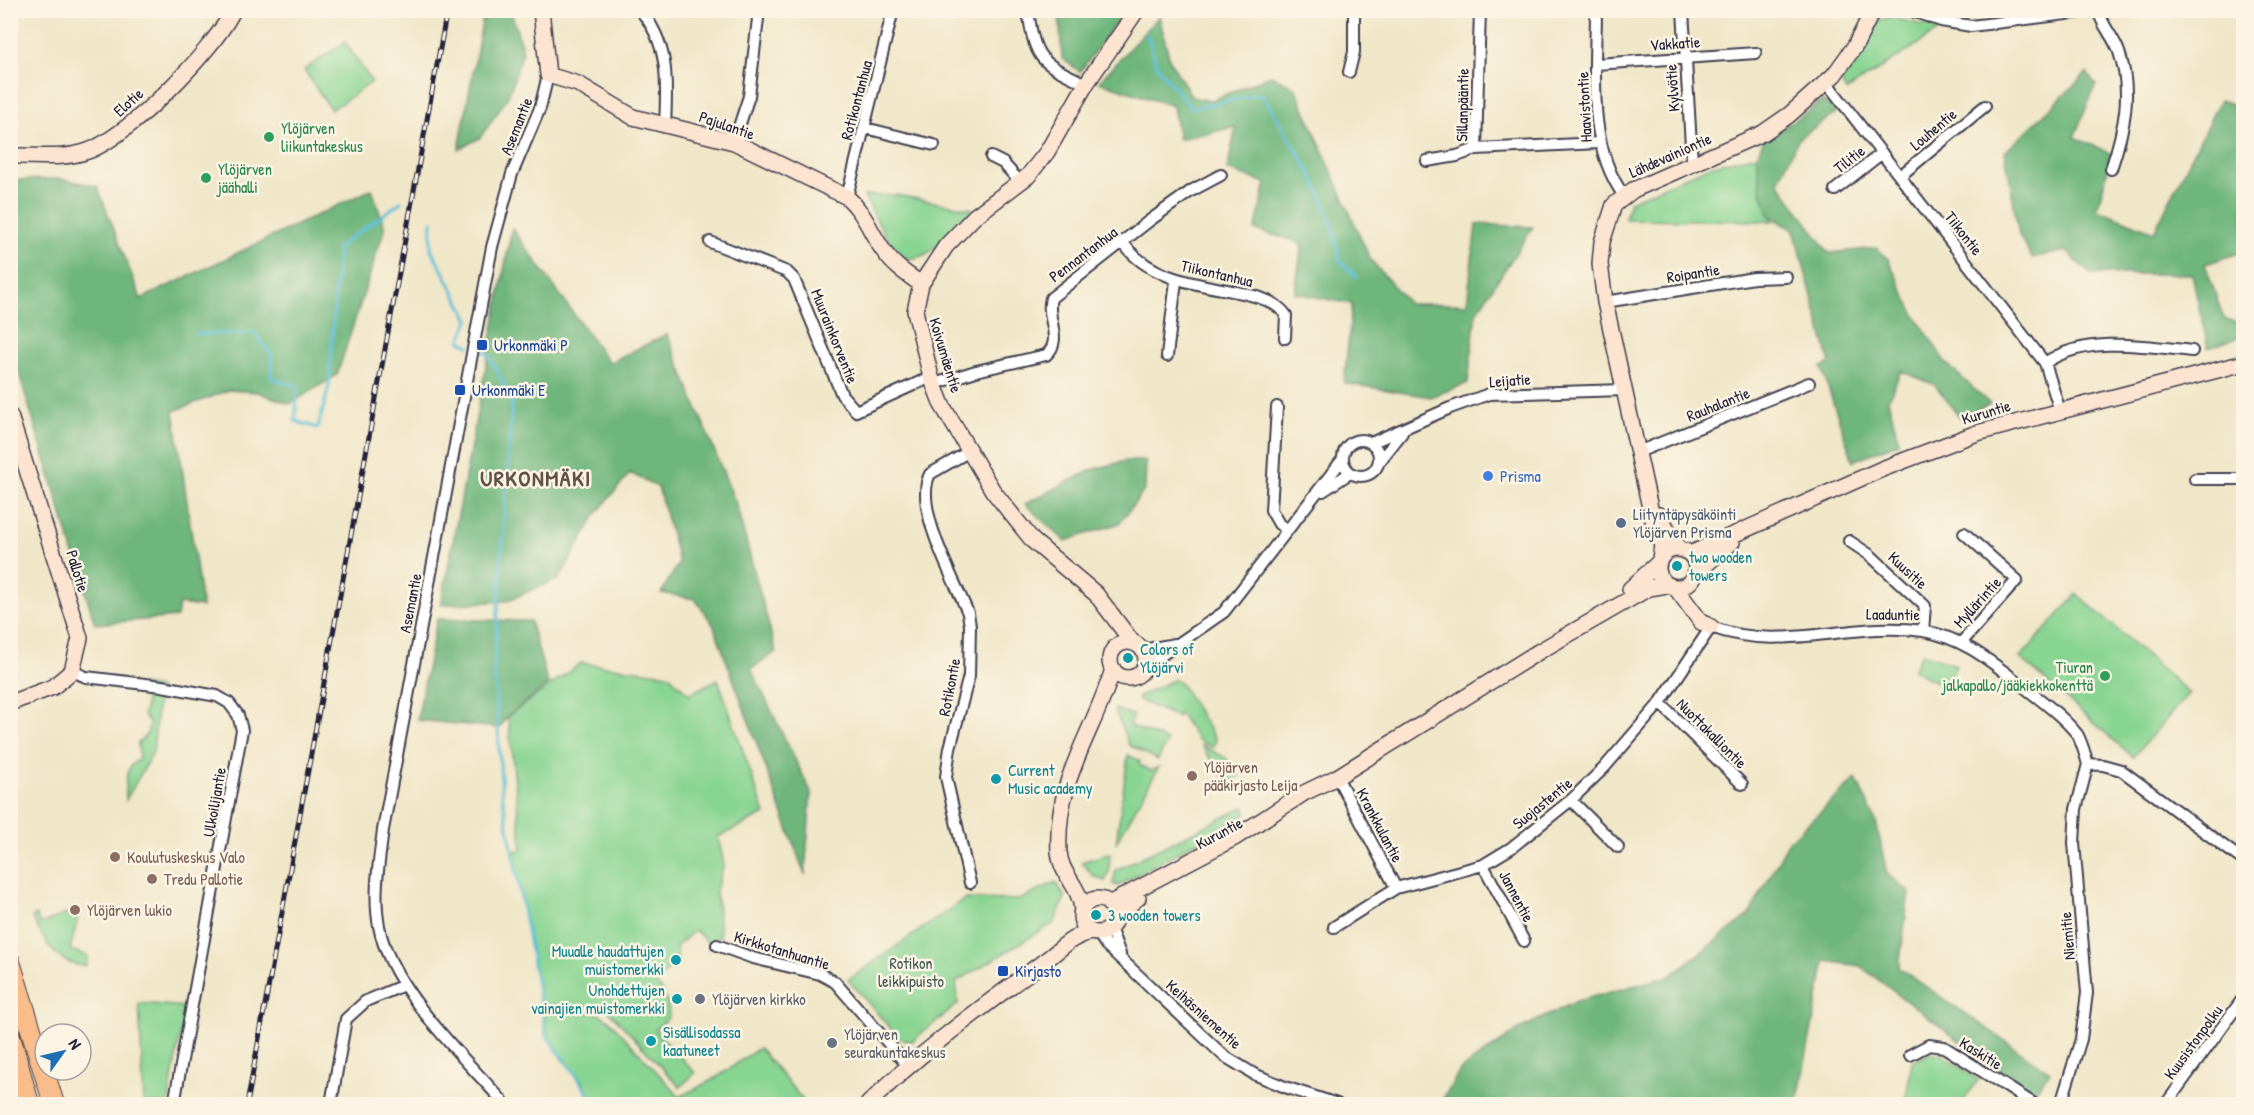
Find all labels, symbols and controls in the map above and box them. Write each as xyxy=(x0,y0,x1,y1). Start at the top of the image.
street label: Vakkatie xyxy=(1649,30,1701,56)
street label: Rotikontanhua xyxy=(835,58,877,142)
street label: Kylvötie xyxy=(1659,63,1685,113)
street label: Sillanpääntie xyxy=(1450,67,1474,142)
street label: Haavistontie xyxy=(1571,70,1597,143)
street label: Elotie xyxy=(108,82,148,121)
street label: Asemantie xyxy=(495,93,538,158)
street label: Louhentie xyxy=(1905,103,1961,155)
street label: Pajulantie xyxy=(696,105,758,145)
place label: Ylöjärven liikuntakeskus xyxy=(281,117,363,157)
street label: Lähdevainiontie xyxy=(1625,127,1715,183)
marker: Ylöjärven liikuntakeskus xyxy=(262,130,276,144)
street label: Tilitie xyxy=(1829,139,1870,178)
place label: Ylöjärven jäähalli xyxy=(216,158,272,198)
marker: Ylöjärven jäähalli xyxy=(199,171,213,185)
street label: Tiikontie xyxy=(1940,206,1989,260)
street label: Pennantanhua xyxy=(1044,221,1122,287)
street label: Tiikontanhua xyxy=(1179,254,1255,292)
street label: Roipantie xyxy=(1665,258,1722,288)
street label: Muurainkorventie xyxy=(806,285,864,387)
street label: Koivumäentie xyxy=(924,315,968,396)
place label: Urkonmäki P xyxy=(494,334,568,356)
marker: Urkonmäki P xyxy=(475,338,489,352)
street label: Leijatie xyxy=(1489,368,1532,392)
place label: Urkonmäki E xyxy=(472,379,545,401)
street label: Rauhalantie xyxy=(1683,381,1753,427)
marker: Urkonmäki E xyxy=(453,383,467,397)
street label: Kuruntie xyxy=(1959,394,2014,430)
district label: URKONMÄKI xyxy=(480,463,592,493)
place label: Prisma xyxy=(1500,465,1541,487)
marker: Prisma xyxy=(1481,469,1495,483)
place label: Liityntäpysäköinti Ylöjärven Prisma xyxy=(1633,503,1736,543)
marker: Liityntäpysäköinti Ylöjärven Prisma xyxy=(1614,516,1628,530)
place label: two wooden towers xyxy=(1689,546,1752,586)
street label: Kuusitie xyxy=(1884,546,1933,594)
street label: Pallotie xyxy=(61,547,95,595)
marker: two wooden towers xyxy=(1670,559,1684,573)
street label: Asemantie xyxy=(393,571,427,635)
street label: Myllärintie xyxy=(1948,571,2006,632)
street label: Laaduntie xyxy=(1866,603,1921,625)
place label: Colors of Ylöjärvi xyxy=(1140,638,1194,678)
marker: Colors of Ylöjärvi xyxy=(1121,651,1135,665)
street label: Rotikontie xyxy=(933,656,966,718)
place label: Tiuran jalkapallo/jääkiekkokenttä xyxy=(1940,656,2093,696)
marker: Tiuran jalkapallo/jääkiekkokenttä xyxy=(2098,669,2112,683)
street label: Nuottakalliontie xyxy=(1672,693,1752,773)
place label: Ylöjärven pääkirjasto Leija xyxy=(1204,756,1298,796)
place label: Current Music academy xyxy=(1008,759,1093,799)
street label: Ulkoilijantie xyxy=(197,765,231,839)
marker: Ylöjärven pääkirjasto Leija xyxy=(1185,769,1199,783)
marker: Current Music academy xyxy=(989,772,1003,786)
street label: Suojastentie xyxy=(1508,772,1577,834)
street label: Krankkulantie xyxy=(1351,784,1409,866)
street label: Kuruntie xyxy=(1192,811,1247,854)
place label: Koulutuskeskus Valo xyxy=(127,846,246,868)
marker: Koulutuskeskus Valo xyxy=(108,850,122,864)
street label: Jannentie xyxy=(1494,866,1540,926)
place label: Tredu Pallotie xyxy=(164,868,244,890)
marker: Tredu Pallotie xyxy=(145,872,159,886)
place label: Ylöjärven lukio xyxy=(87,899,173,921)
marker: Ylöjärven lukio xyxy=(68,903,82,917)
place label: 3 wooden towers xyxy=(1108,904,1201,926)
marker: 3 wooden towers xyxy=(1089,908,1103,922)
street label: Niemitie xyxy=(2054,910,2080,961)
street label: Kirkkotanhuantie xyxy=(731,925,833,975)
place label: Muualle haudattujen muistomerkki xyxy=(552,940,664,980)
park label: Rotikon leikkipuisto xyxy=(878,952,945,992)
marker: Muualle haudattujen muistomerkki xyxy=(669,953,683,967)
place label: Kirjasto xyxy=(1015,960,1062,982)
marker: Kirjasto xyxy=(996,964,1010,978)
street label: Keihäsniementie xyxy=(1161,974,1247,1054)
place label: Unohdettujen vainajien muistomerkki xyxy=(531,979,665,1019)
place label: Ylöjärven kirkko xyxy=(712,988,806,1010)
marker: Unohdettujen vainajien muistomerkki xyxy=(670,992,684,1006)
marker: Ylöjärven kirkko xyxy=(693,992,707,1006)
street label: Kuusistonpolku xyxy=(2159,1000,2228,1084)
place label: Sisällisodassa kaatuneet xyxy=(663,1021,741,1061)
north arrow xyxy=(33,1022,93,1082)
place label: Ylöjärven seurakuntakeskus xyxy=(844,1023,946,1063)
street label: Kaskitie xyxy=(1955,1031,2007,1075)
text: N xyxy=(64,1034,87,1054)
marker: Sisällisodassa kaatuneet xyxy=(644,1034,658,1048)
marker: Ylöjärven seurakuntakeskus xyxy=(825,1036,839,1050)

